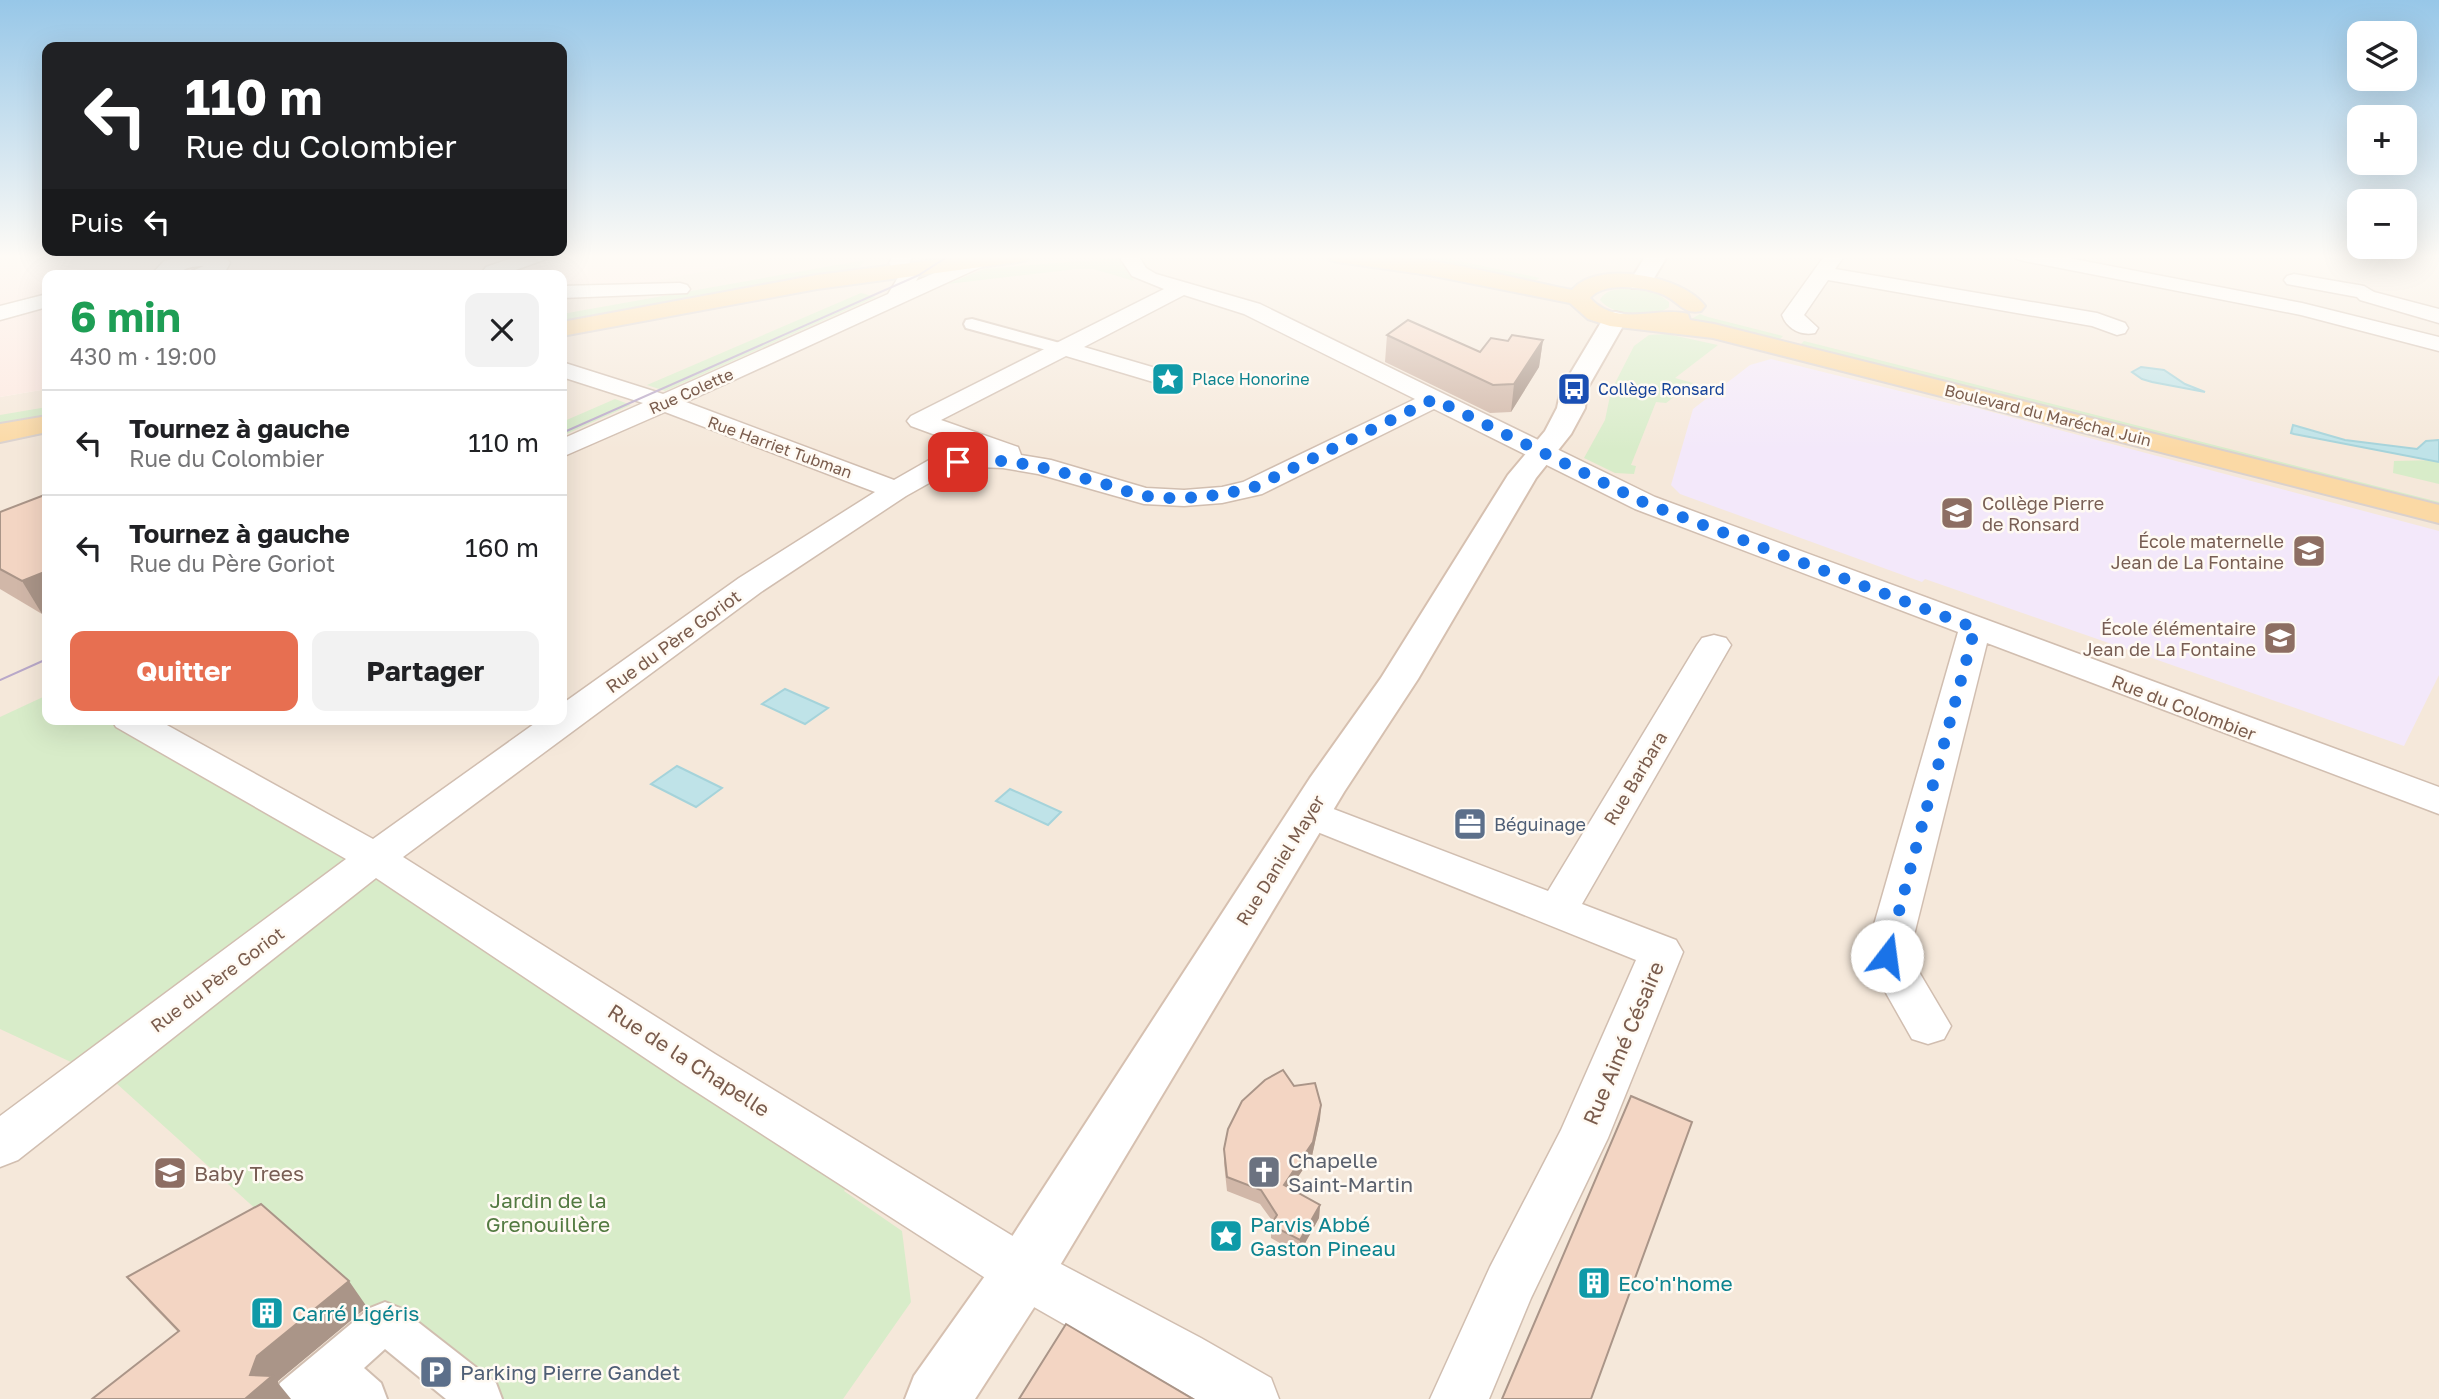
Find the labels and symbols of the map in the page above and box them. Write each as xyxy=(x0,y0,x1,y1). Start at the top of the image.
place icon: Place Honorine xyxy=(1149,360,1187,398)
street label: Rue Colette xyxy=(646,364,736,418)
place label: Place Honorine xyxy=(1192,369,1310,389)
bus stop icon: Collège Ronsard xyxy=(1555,370,1593,408)
place label: Collège Ronsard xyxy=(1598,379,1725,399)
street label: Boulevard du Maréchal Juin xyxy=(1943,380,2153,450)
street label: Rue Harriet Tubman xyxy=(705,412,855,482)
pin xyxy=(928,432,988,492)
place label: Collège Pierre de Ronsard xyxy=(1982,492,2104,535)
school or university icon: Collège Pierre de Ronsard xyxy=(1938,494,1976,532)
place label: École maternelle Jean de La Fontaine xyxy=(2111,530,2284,573)
school or university icon: École maternelle Jean de La Fontaine xyxy=(2290,532,2328,570)
street label: Rue du Père Goriot xyxy=(601,585,745,697)
place label: École élémentaire Jean de La Fontaine xyxy=(2083,617,2256,660)
school or university icon: École élémentaire Jean de La Fontaine xyxy=(2261,619,2299,657)
street label: Rue du Colombier xyxy=(2109,669,2259,745)
street label: Rue Barbara xyxy=(1598,727,1672,829)
street label: Rue Daniel Mayer xyxy=(1231,791,1329,929)
office icon: Béguinage xyxy=(1451,805,1489,843)
place label: Béguinage xyxy=(1494,813,1586,835)
position arrow xyxy=(1850,919,1924,993)
street label: Rue du Père Goriot xyxy=(146,922,288,1036)
street label: Rue Aimé Césaire xyxy=(1577,957,1669,1129)
street label: Rue de la Chapelle xyxy=(603,998,775,1122)
place label: Chapelle Saint-Martin xyxy=(1288,1147,1413,1197)
church icon: Chapelle Saint-Martin xyxy=(1245,1153,1283,1191)
school or university icon: Baby Trees xyxy=(151,1154,189,1192)
place label: Baby Trees xyxy=(194,1160,304,1186)
park label: Jardin de la Grenouillère xyxy=(486,1187,610,1237)
place label: Parvis Abbé Gaston Pineau xyxy=(1250,1211,1396,1261)
place icon: Parvis Abbé Gaston Pineau xyxy=(1207,1217,1245,1255)
building icon: Eco'n'home xyxy=(1575,1264,1613,1302)
place label: Eco'n'home xyxy=(1618,1270,1733,1296)
building icon: Carré Ligéris xyxy=(248,1294,286,1332)
place label: Carré Ligéris xyxy=(292,1300,419,1326)
parking icon: Parking Pierre Gandet xyxy=(417,1353,455,1391)
place label: Parking Pierre Gandet xyxy=(460,1359,680,1385)

